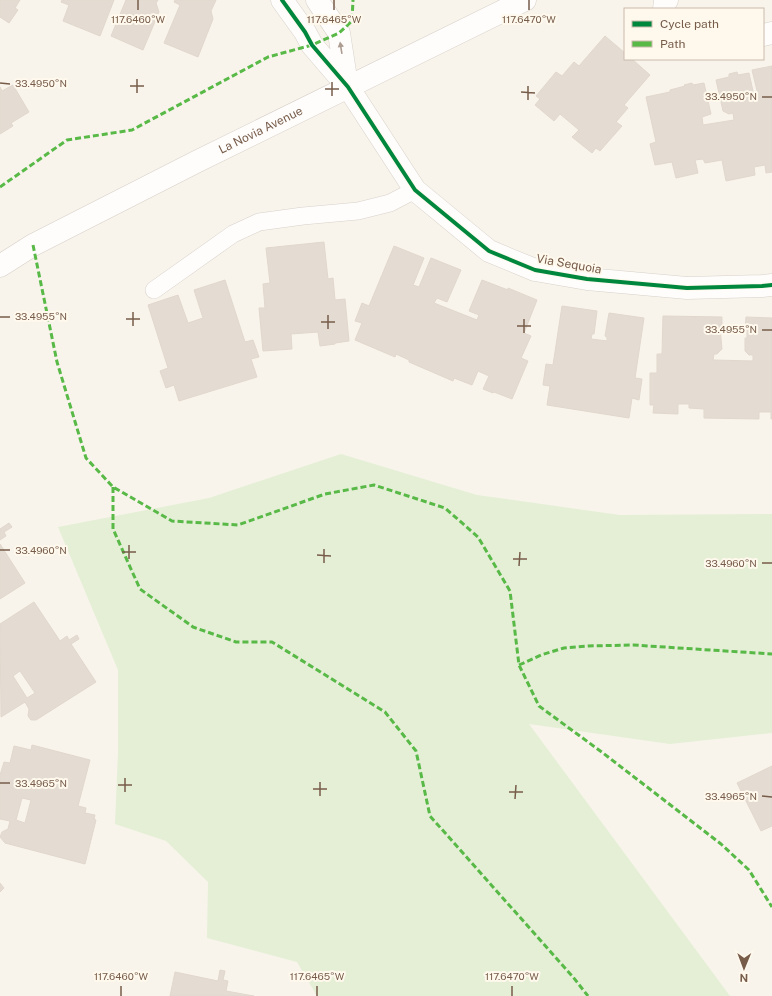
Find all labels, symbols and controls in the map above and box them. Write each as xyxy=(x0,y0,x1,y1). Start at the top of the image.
legend xyxy=(624,8,764,60)
text: 117.6460°W xyxy=(111,13,166,25)
text: 117.6465°W xyxy=(307,13,362,25)
text: 117.6470°W xyxy=(502,13,556,25)
text: Cycle path xyxy=(660,17,719,31)
text: Path xyxy=(660,37,686,51)
one-way arrow xyxy=(338,42,344,54)
text: 33.4950°N xyxy=(15,77,67,89)
text: 33.4950°N xyxy=(705,90,757,102)
street label: La Novia Avenue xyxy=(216,104,305,157)
street label: Via Sequoia xyxy=(535,251,603,277)
text: 33.4955°N xyxy=(15,310,67,322)
text: 33.4955°N xyxy=(705,323,757,335)
text: 33.4960°N xyxy=(15,544,67,556)
text: 33.4960°N xyxy=(705,557,757,569)
text: 33.4965°N xyxy=(15,777,67,789)
text: 33.4965°N xyxy=(705,790,757,802)
north arrow xyxy=(724,948,764,988)
text: 117.6460°W xyxy=(94,970,149,982)
text: 117.6465°W xyxy=(290,970,345,982)
text: 117.6470°W xyxy=(485,970,539,982)
text: N xyxy=(739,972,748,984)

